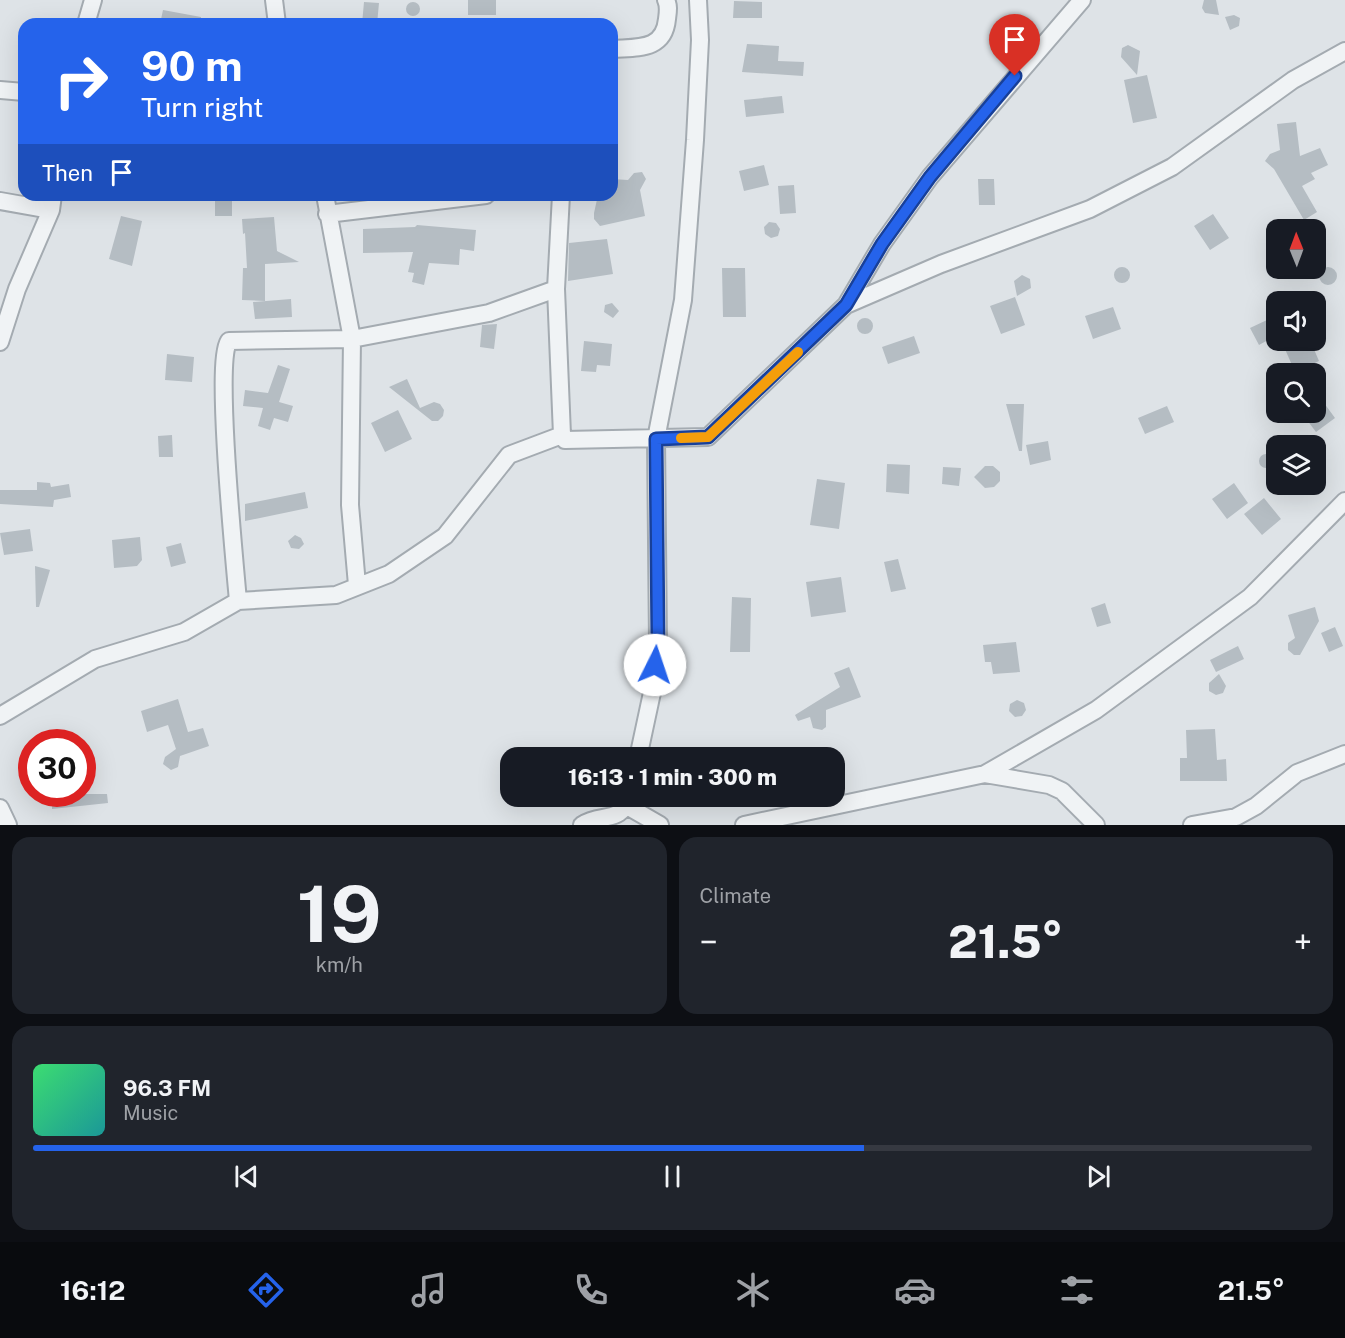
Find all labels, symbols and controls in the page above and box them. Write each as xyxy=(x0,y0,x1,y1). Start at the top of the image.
pin xyxy=(989,14,1040,76)
icon: arrive xyxy=(998,23,1031,56)
text: 90 m xyxy=(141,41,243,90)
icon: right xyxy=(42,42,120,120)
text: Turn right xyxy=(141,91,264,123)
icon: arrive xyxy=(105,156,138,189)
text: Then xyxy=(42,160,93,186)
north arrow xyxy=(1266,219,1326,279)
map controls xyxy=(1266,219,1326,495)
button: sound xyxy=(1266,291,1326,351)
button: search xyxy=(1266,363,1326,423)
button: layers xyxy=(1266,435,1326,495)
position arrow xyxy=(623,633,687,697)
speed limit sign: 30 xyxy=(18,729,96,807)
text: 16:13 · 1 min · 300 m xyxy=(568,764,777,790)
text: 19 xyxy=(297,868,382,960)
text: Climate xyxy=(700,884,771,908)
text: 21.5° xyxy=(948,915,1063,968)
text: − xyxy=(700,923,718,961)
text: + xyxy=(1294,923,1312,961)
text: km/h xyxy=(316,953,363,977)
text: 96.3 FM xyxy=(123,1075,211,1101)
text: Music xyxy=(123,1101,178,1125)
icon: previous xyxy=(230,1160,263,1193)
icon: pause xyxy=(656,1160,689,1193)
icon: next xyxy=(1082,1160,1115,1193)
icon: directions xyxy=(245,1269,287,1311)
icon: music xyxy=(408,1269,450,1311)
icon: phone xyxy=(570,1269,612,1311)
icon: climate xyxy=(732,1269,774,1311)
icon: car xyxy=(894,1269,936,1311)
icon: filters xyxy=(1056,1269,1098,1311)
text: 16:12 xyxy=(60,1274,125,1306)
text: 21.5° xyxy=(1218,1274,1285,1306)

